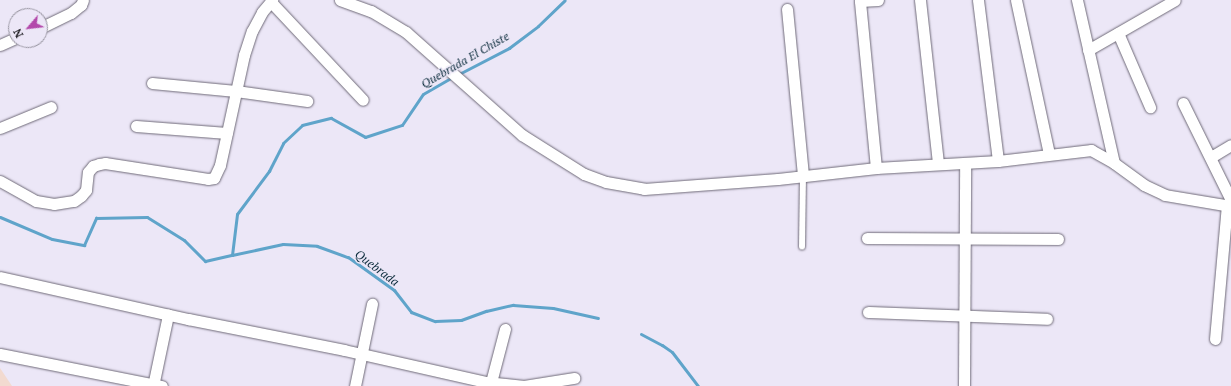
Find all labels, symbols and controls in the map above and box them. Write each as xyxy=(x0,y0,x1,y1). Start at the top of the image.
north arrow xyxy=(8,8,48,48)
text: N xyxy=(10,26,26,40)
water label: Quebrada El Chiste xyxy=(418,29,512,91)
water label: Quebrada xyxy=(352,247,402,289)

